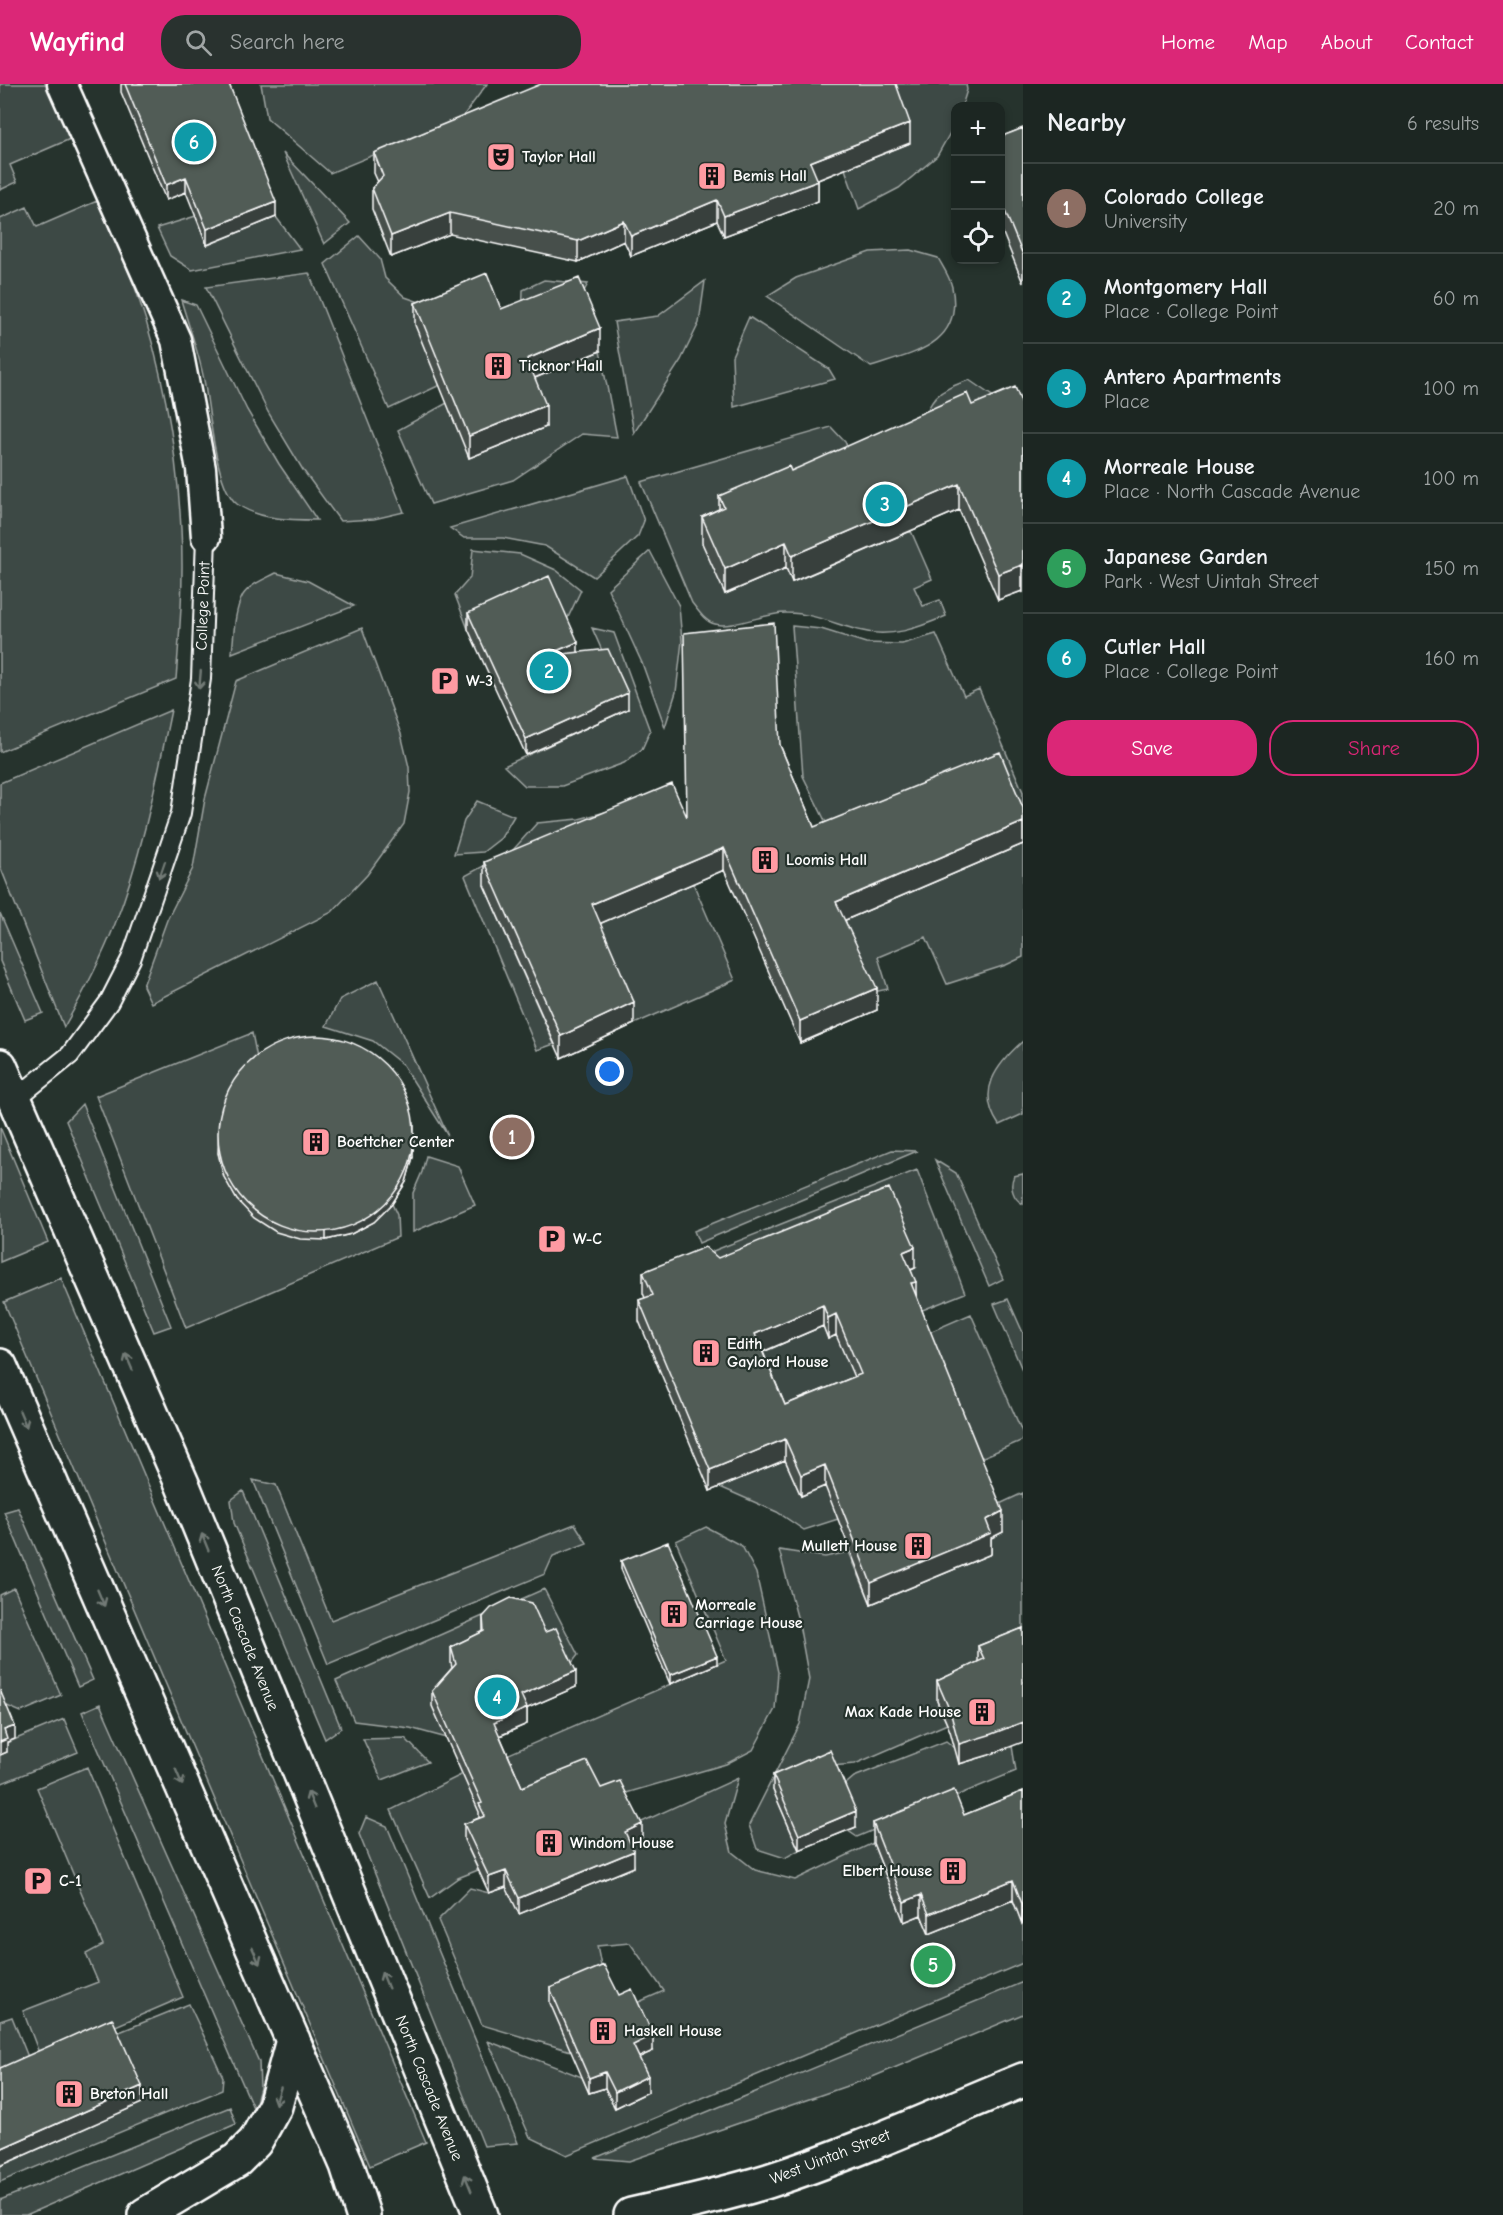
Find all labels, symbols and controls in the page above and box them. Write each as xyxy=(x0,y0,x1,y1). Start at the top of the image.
search box xyxy=(161,15,581,69)
text: Wayfind xyxy=(30,26,125,58)
icon: search xyxy=(182,26,215,59)
text: Search here xyxy=(230,29,345,55)
text: Home xyxy=(1161,30,1215,54)
text: Map xyxy=(1248,30,1288,54)
text: About xyxy=(1321,30,1372,54)
text: Contact xyxy=(1405,30,1473,54)
map controls xyxy=(951,102,1005,264)
button: + xyxy=(951,102,1005,156)
text: Nearby xyxy=(1047,108,1126,138)
text: 6 results xyxy=(1407,112,1479,135)
pin: 6 xyxy=(174,120,214,164)
theatre icon: Taylor Hall xyxy=(485,141,517,173)
place label: Taylor Hall xyxy=(522,148,596,166)
button: − xyxy=(951,156,1005,210)
building icon: Bemis Hall xyxy=(696,160,728,192)
place label: Bemis Hall xyxy=(733,167,807,185)
text: Colorado College xyxy=(1104,184,1264,210)
text: 1 xyxy=(1063,197,1070,220)
text: 20 m xyxy=(1433,197,1479,220)
button: locate xyxy=(951,210,1005,264)
text: University xyxy=(1104,210,1187,233)
text: Montgomery Hall xyxy=(1104,274,1268,300)
text: 2 xyxy=(1062,287,1071,310)
text: 60 m xyxy=(1433,287,1479,310)
text: Place · College Point xyxy=(1104,300,1278,323)
building icon: Ticknor Hall xyxy=(482,350,514,382)
place label: Ticknor Hall xyxy=(519,357,603,375)
text: Antero Apartments xyxy=(1104,364,1281,390)
text: 3 xyxy=(1062,377,1071,400)
text: 100 m xyxy=(1424,377,1479,400)
text: Place xyxy=(1104,390,1150,413)
text: Morreale House xyxy=(1104,454,1255,480)
text: 4 xyxy=(1062,467,1071,490)
text: 100 m xyxy=(1424,467,1479,490)
text: Place · North Cascade Avenue xyxy=(1104,480,1360,503)
pin: 3 xyxy=(866,482,904,526)
text: Japanese Garden xyxy=(1104,544,1268,570)
text: 5 xyxy=(1061,557,1072,580)
text: 150 m xyxy=(1425,557,1479,580)
street label: College Point xyxy=(192,561,214,651)
text: Park · West Uintah Street xyxy=(1104,570,1318,593)
text: Cutler Hall xyxy=(1104,634,1206,660)
text: 6 xyxy=(1061,647,1072,670)
text: 160 m xyxy=(1425,647,1479,670)
pin: 2 xyxy=(530,648,568,694)
text: Place · College Point xyxy=(1104,660,1278,683)
parking icon: W-3 xyxy=(429,665,461,697)
one-way arrow xyxy=(194,669,205,689)
place label: W-3 xyxy=(466,672,493,690)
button: Save xyxy=(1047,720,1257,776)
button: Share xyxy=(1269,720,1479,776)
building icon: Loomis Hall xyxy=(749,844,781,876)
place label: Loomis Hall xyxy=(786,851,867,869)
one-way arrow xyxy=(155,860,166,879)
your location xyxy=(595,1057,624,1086)
pin: 1 xyxy=(492,1114,532,1160)
building icon: Boettcher Center xyxy=(300,1126,332,1158)
place label: Boettcher Center xyxy=(337,1133,455,1151)
parking icon: W-C xyxy=(536,1223,568,1255)
place label: W-C xyxy=(573,1230,602,1248)
place label: Edith Gaylord House xyxy=(727,1335,829,1371)
building icon: Edith Gaylord House xyxy=(690,1337,722,1369)
one-way arrow xyxy=(123,1354,134,1372)
one-way arrow xyxy=(18,1410,29,1428)
building icon: Mullett House xyxy=(902,1530,934,1562)
one-way arrow xyxy=(199,1533,210,1551)
place label: Mullett House xyxy=(802,1537,897,1555)
street label: North Cascade Avenue xyxy=(208,1563,282,1713)
one-way arrow xyxy=(96,1589,107,1607)
place label: Morreale Carriage House xyxy=(695,1596,803,1632)
building icon: Morreale Carriage House xyxy=(658,1598,690,1630)
pin: 4 xyxy=(478,1674,516,1720)
building icon: Max Kade House xyxy=(966,1696,998,1728)
place label: Max Kade House xyxy=(845,1703,961,1721)
one-way arrow xyxy=(173,1768,185,1786)
one-way arrow xyxy=(305,1791,316,1810)
building icon: Windom House xyxy=(533,1827,565,1859)
place label: Windom House xyxy=(570,1834,674,1852)
building icon: Elbert House xyxy=(937,1855,969,1887)
place label: Elbert House xyxy=(842,1862,932,1880)
parking icon: C-1 xyxy=(22,1865,54,1897)
place label: C-1 xyxy=(59,1872,81,1890)
pin: 5 xyxy=(914,1942,952,1988)
one-way arrow xyxy=(251,1946,262,1965)
one-way arrow xyxy=(379,1972,390,1990)
street label: North Cascade Avenue xyxy=(392,2013,466,2163)
building icon: Haskell House xyxy=(587,2015,619,2047)
place label: Haskell House xyxy=(624,2022,722,2040)
building icon: Breton Hall xyxy=(53,2078,85,2110)
place label: Breton Hall xyxy=(90,2085,168,2103)
one-way arrow xyxy=(272,2086,283,2105)
street label: West Uintah Street xyxy=(767,2126,893,2188)
one-way arrow xyxy=(462,2174,473,2193)

